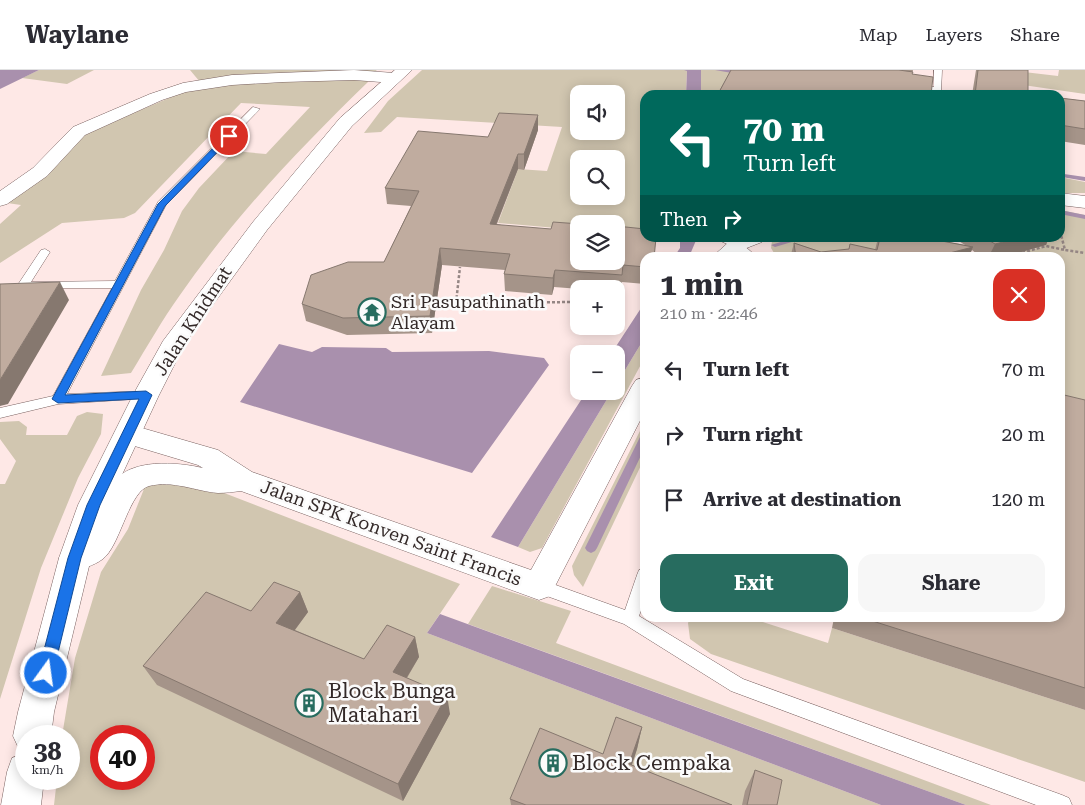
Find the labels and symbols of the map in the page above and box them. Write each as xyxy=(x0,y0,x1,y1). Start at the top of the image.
pin xyxy=(208,115,250,157)
street label: Jalan Khidmat xyxy=(150,262,236,379)
place label: Sri Pasupathinath Alayam xyxy=(391,291,546,333)
temple icon: Sri Pasupathinath Alayam xyxy=(357,297,387,327)
street label: Jalan SPK Konven Saint Francis xyxy=(258,475,524,590)
position arrow xyxy=(19,646,71,698)
place label: Block Bunga Matahari xyxy=(328,679,456,727)
building icon: Block Bunga Matahari xyxy=(294,688,324,718)
speed limit sign: 40 xyxy=(90,725,155,790)
building icon: Block Cempaka xyxy=(538,748,568,778)
place label: Block Cempaka xyxy=(572,751,731,775)

